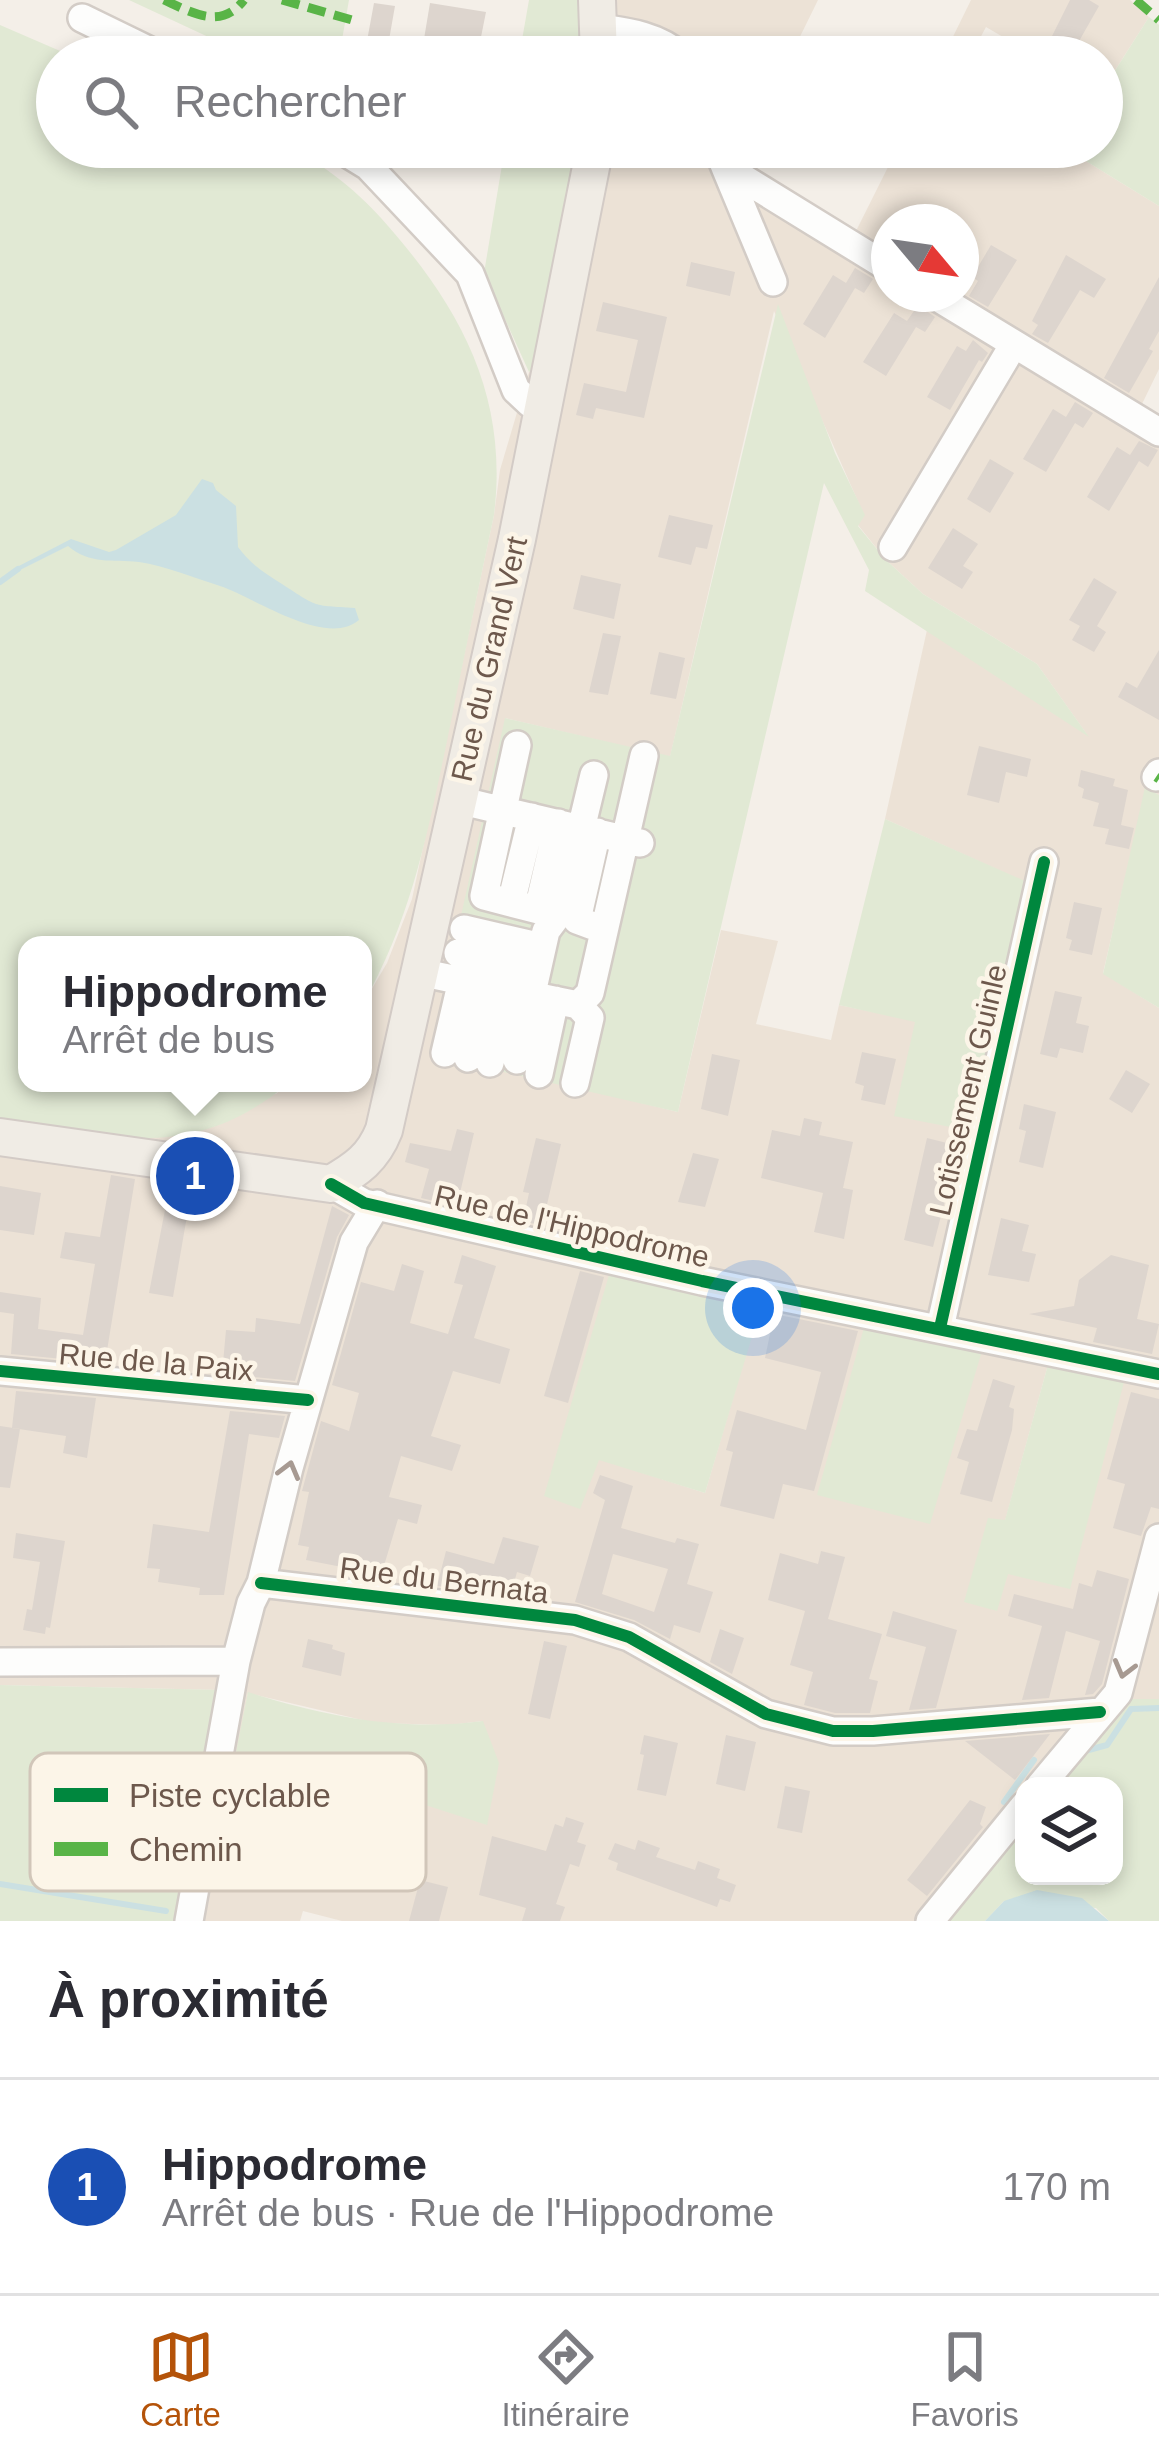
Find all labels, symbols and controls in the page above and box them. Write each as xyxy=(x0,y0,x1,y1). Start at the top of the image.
search box xyxy=(36,36,1123,168)
icon: search xyxy=(78,69,144,135)
text: Rechercher xyxy=(174,76,407,127)
north arrow xyxy=(871,204,979,312)
street label: Rue du Grand Vert xyxy=(445,533,533,785)
popup xyxy=(18,936,372,1092)
street label: Lotissement Guinle xyxy=(923,961,1013,1219)
text: Hippodrome xyxy=(63,966,328,1017)
text: Arrêt de bus xyxy=(63,1018,275,1061)
pin: 1 xyxy=(156,1131,234,1221)
street label: Rue de l'Hippodrome xyxy=(431,1178,713,1274)
your location xyxy=(723,1278,783,1338)
street label: Rue de la Paix xyxy=(57,1337,255,1387)
one-way arrow xyxy=(274,1460,299,1480)
street label: Rue du Bernata xyxy=(338,1551,551,1609)
one-way arrow xyxy=(1114,1658,1139,1679)
legend xyxy=(30,1753,426,1891)
text: Piste cyclable xyxy=(129,1777,331,1814)
map controls xyxy=(1015,1777,1123,1885)
button: layers xyxy=(1015,1777,1123,1885)
text: Chemin xyxy=(129,1831,243,1868)
text: À proximité xyxy=(48,1971,329,2028)
text: Hippodrome xyxy=(162,2139,427,2190)
text: 1 xyxy=(76,2165,98,2208)
text: 170 m xyxy=(1003,2165,1111,2208)
text: Arrêt de bus · Rue de l'Hippodrome xyxy=(162,2191,774,2234)
tab: Carte xyxy=(140,2324,221,2434)
tab: Itinéraire xyxy=(502,2324,630,2434)
tab: Favoris xyxy=(911,2324,1019,2434)

